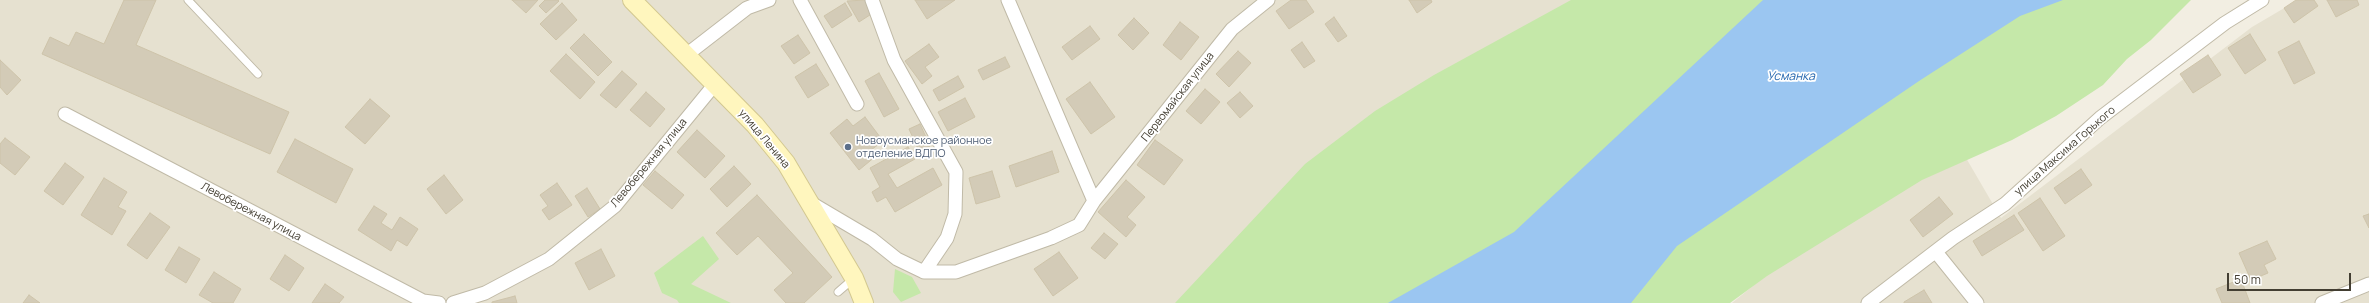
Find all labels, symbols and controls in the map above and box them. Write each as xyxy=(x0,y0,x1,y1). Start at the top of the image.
street label: Первомайская улица xyxy=(1139,50,1217,144)
water label: Усманка xyxy=(1767,70,1815,84)
street label: улица Максима Горького xyxy=(2012,104,2118,198)
street label: улица Ленина xyxy=(736,107,792,171)
street label: Левобережная улица xyxy=(608,116,690,210)
place label: Новоусманское районное отделение ВДПО xyxy=(856,134,992,160)
marker: Новоусманское районное отделение ВДПО xyxy=(843,142,853,152)
street label: Левобережная улица xyxy=(199,180,303,244)
scale bar xyxy=(2229,265,2353,291)
text: 50 m xyxy=(2234,271,2261,288)

